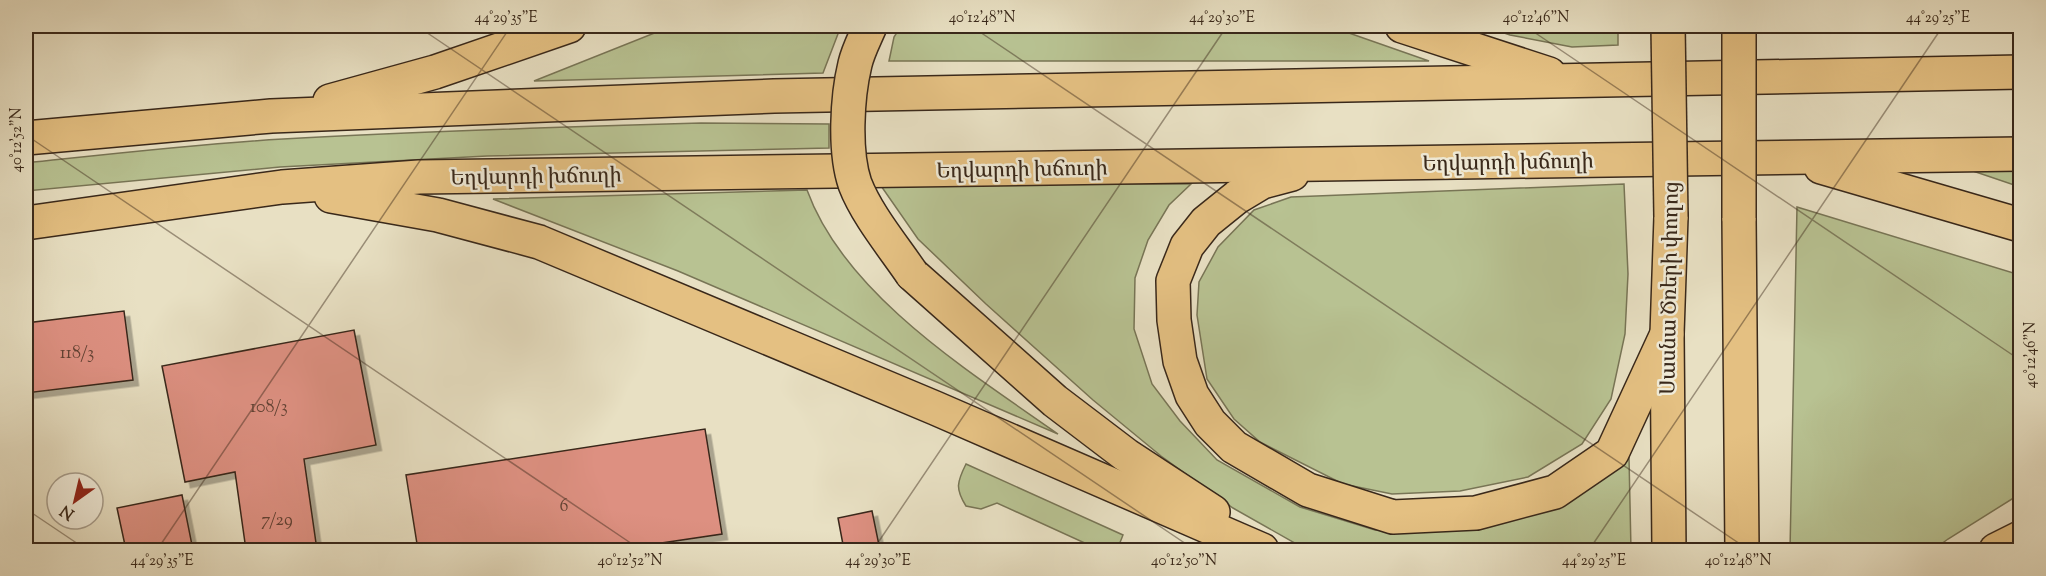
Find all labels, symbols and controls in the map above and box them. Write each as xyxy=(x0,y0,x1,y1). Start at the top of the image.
text: 44°29'35"E xyxy=(474,8,538,29)
text: 40°12'48"N xyxy=(949,8,1015,29)
text: 44°29'30"E xyxy=(1189,8,1255,29)
text: 40°12'46"N xyxy=(1503,8,1569,29)
text: 44°29'25"E xyxy=(1906,8,1970,29)
text: 40°12'52"N xyxy=(7,107,28,172)
street label: Եղվարդի խճուղի xyxy=(1422,148,1594,180)
street label: Եղվարդի խճուղի xyxy=(936,155,1108,187)
street label: Եղվարդի խճուղի xyxy=(450,162,622,194)
street label: Սասնա Ծռերի փողոց xyxy=(1654,181,1688,395)
text: 40°12'46"N xyxy=(2021,322,2042,388)
house number: 118/3 xyxy=(60,341,94,367)
house number: 108/3 xyxy=(250,395,288,421)
north arrow xyxy=(45,471,105,531)
house number: 6 xyxy=(560,494,569,520)
text: N xyxy=(56,498,80,524)
house number: 7/29 xyxy=(261,508,293,534)
text: 44°29'35"E xyxy=(130,551,194,572)
text: 40°12'52"N xyxy=(598,551,663,572)
text: 44°29'30"E xyxy=(845,551,911,572)
text: 40°12'50"N xyxy=(1151,551,1217,572)
text: 44°29'25"E xyxy=(1562,551,1626,572)
text: 40°12'48"N xyxy=(1705,551,1771,572)

